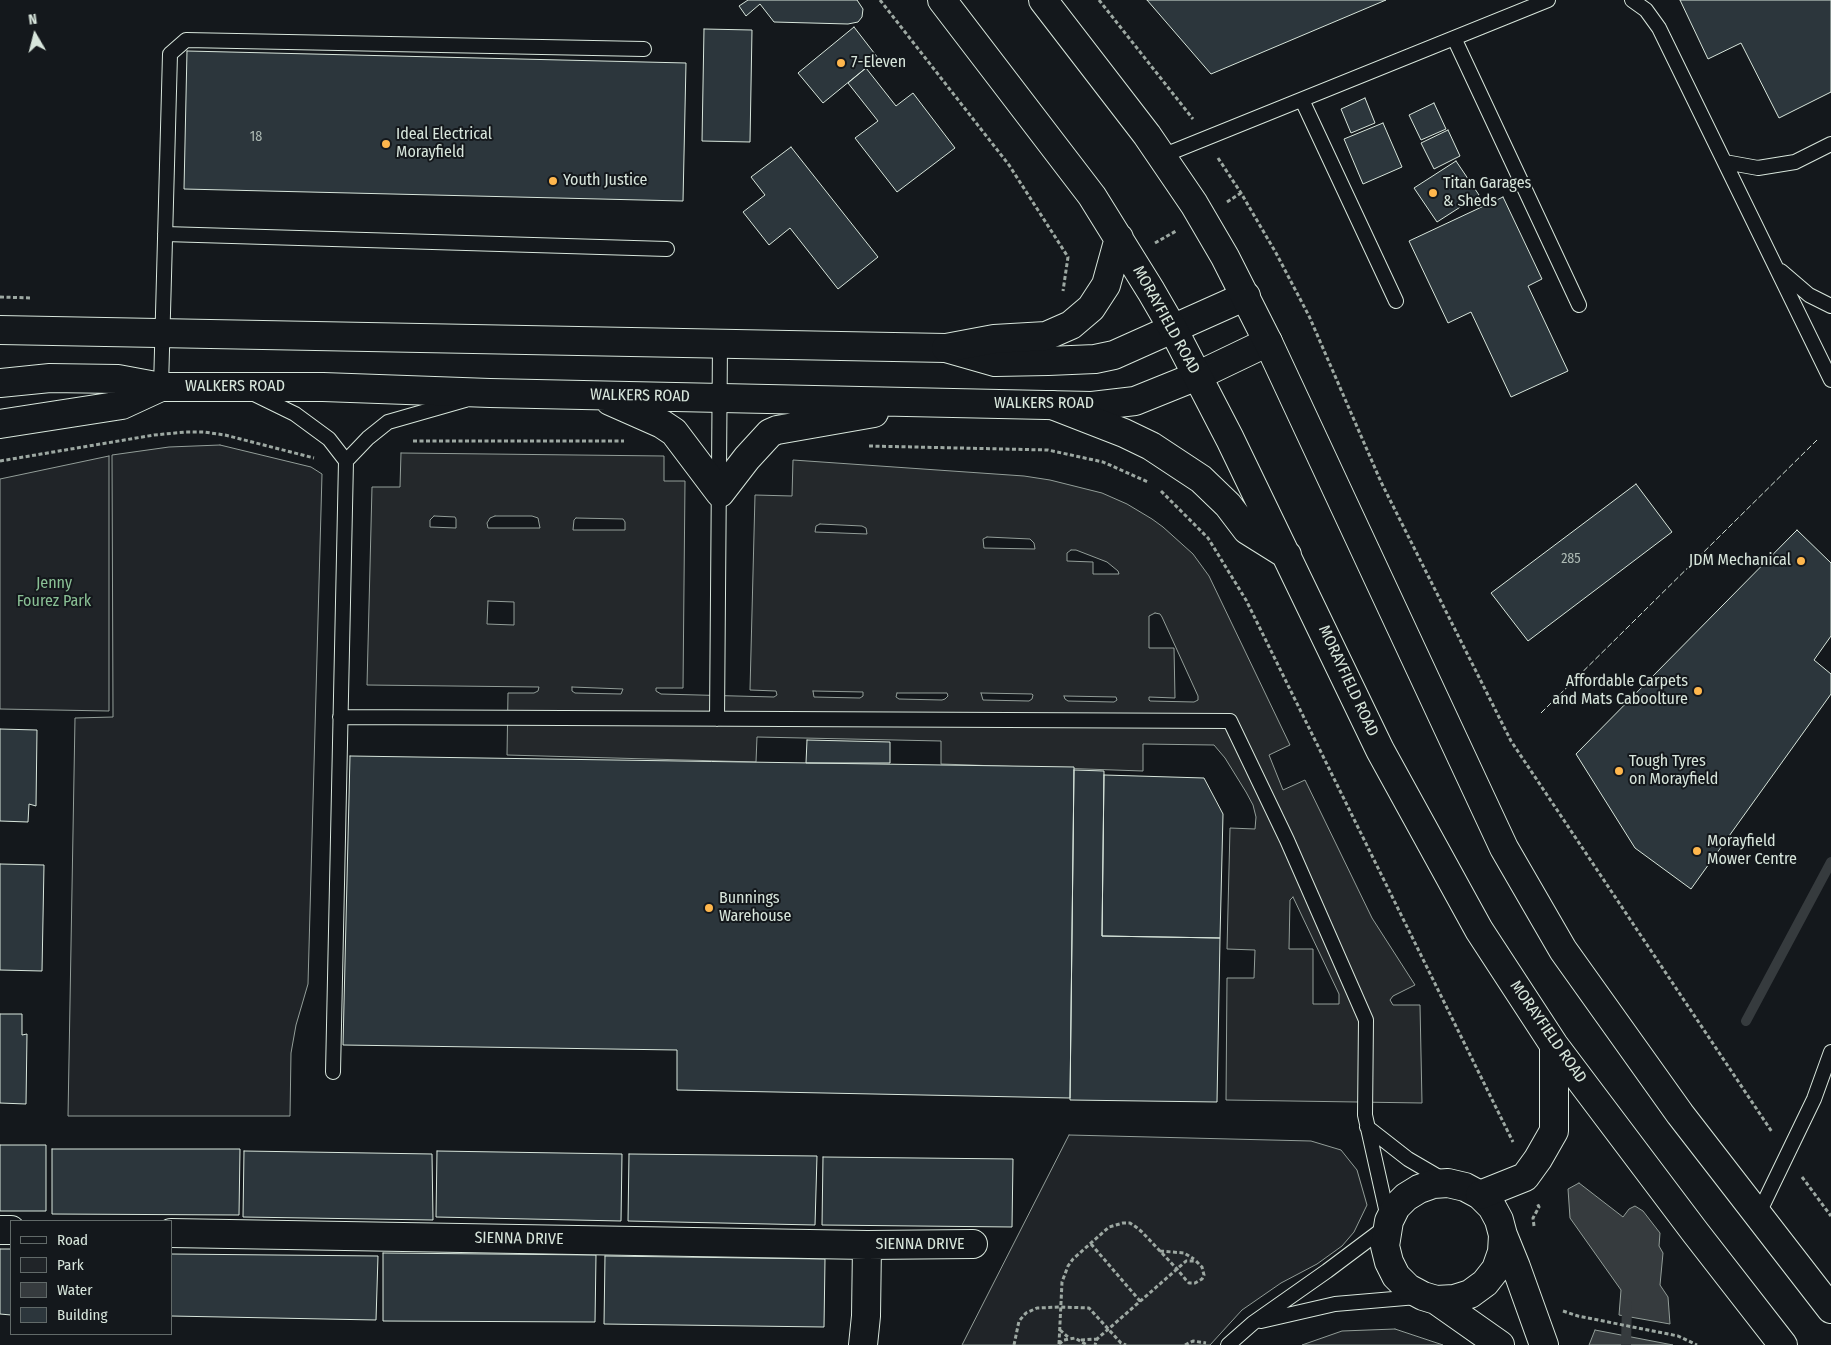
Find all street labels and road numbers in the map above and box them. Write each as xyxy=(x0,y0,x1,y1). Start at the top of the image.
street label: MORAYFIELD ROAD xyxy=(1128,263,1204,377)
street label: WALKERS ROAD xyxy=(185,377,285,397)
street label: WALKERS ROAD xyxy=(590,386,690,406)
street label: WALKERS ROAD xyxy=(994,394,1094,414)
street label: MORAYFIELD ROAD xyxy=(1314,622,1382,740)
street label: MORAYFIELD ROAD xyxy=(1506,977,1590,1087)
street label: SIENNA DRIVE xyxy=(474,1229,564,1249)
street label: SIENNA DRIVE xyxy=(875,1235,965,1255)

